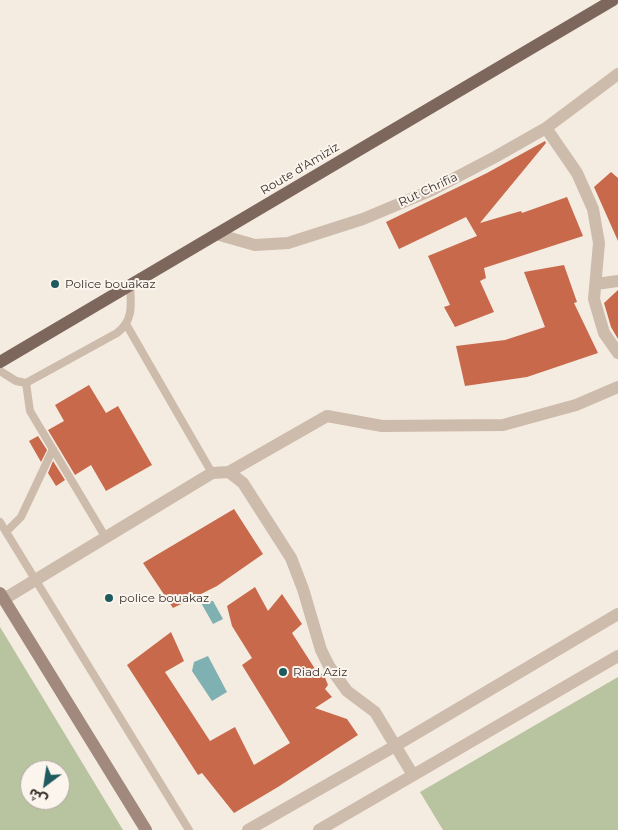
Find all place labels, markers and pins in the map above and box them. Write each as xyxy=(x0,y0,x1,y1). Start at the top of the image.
place label: Police bouakaz xyxy=(65,277,156,291)
marker: Police bouakaz xyxy=(49,278,61,290)
place label: police bouakaz xyxy=(119,591,209,605)
marker: police bouakaz xyxy=(103,592,115,604)
place label: Riad Aziz xyxy=(293,665,347,679)
marker: Riad Aziz xyxy=(277,666,289,678)

